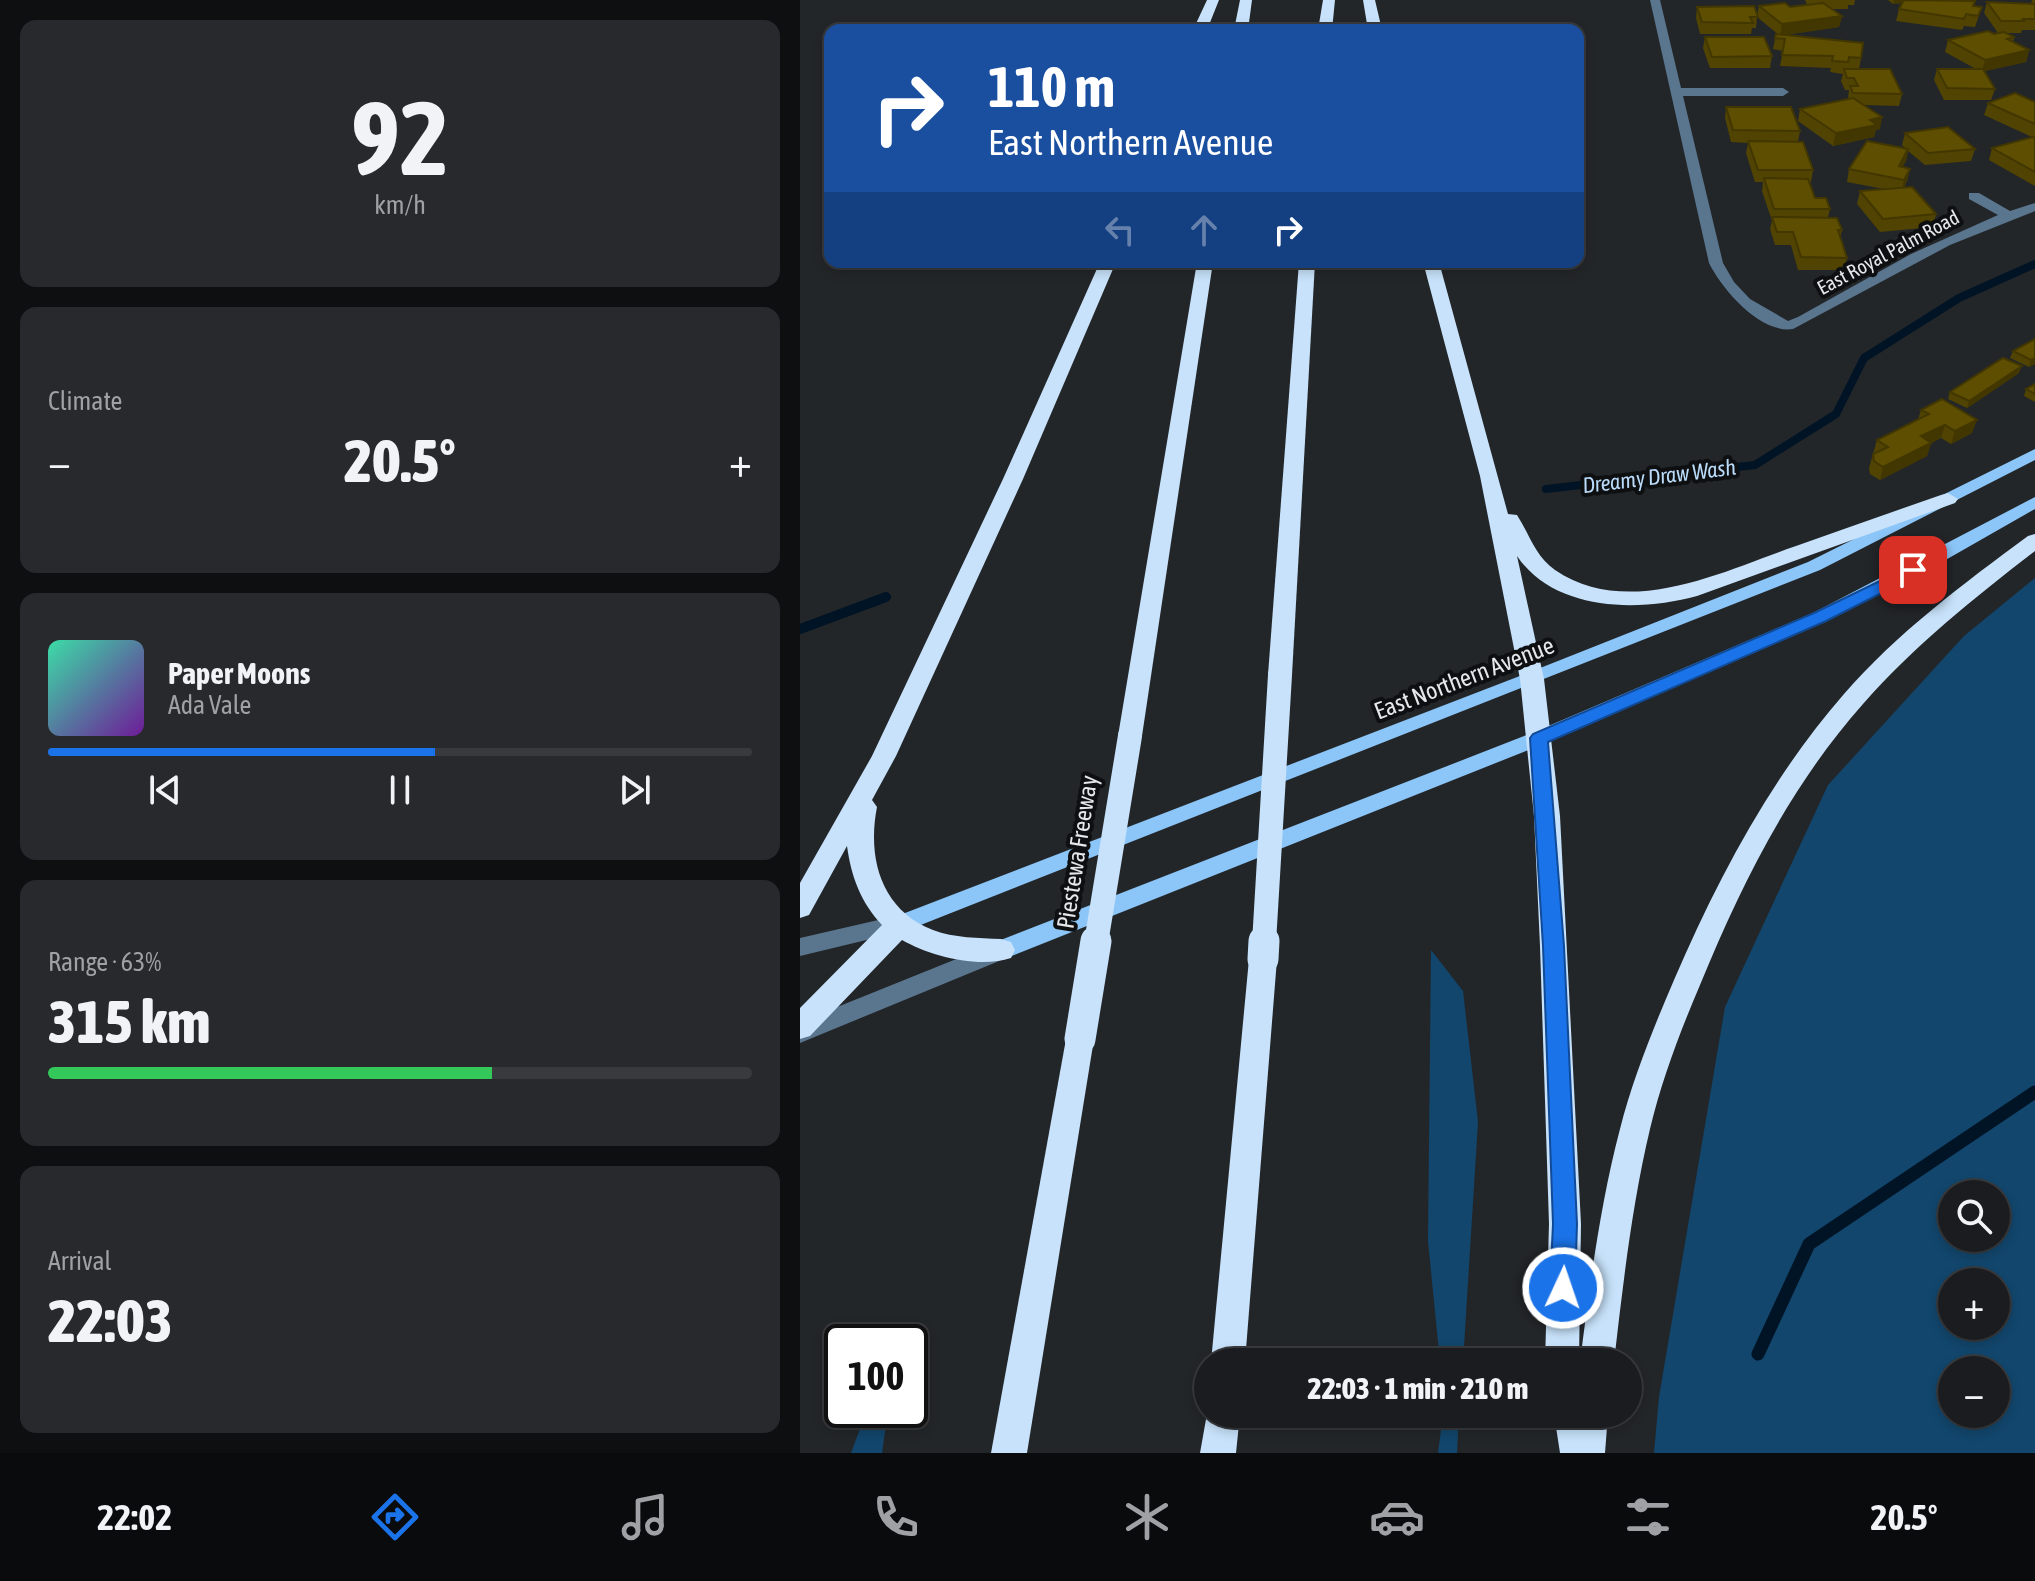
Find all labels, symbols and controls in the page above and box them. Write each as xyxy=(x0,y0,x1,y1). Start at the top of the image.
text: 110 m xyxy=(988,55,1115,119)
icon: right xyxy=(856,56,960,160)
text: 92 xyxy=(351,78,449,197)
text: East Northern Avenue xyxy=(988,121,1273,163)
text: km/h xyxy=(374,190,426,220)
street label: East Royal Palm Road xyxy=(1813,205,1963,299)
icon: left xyxy=(1098,208,1142,252)
icon: ahead xyxy=(1182,208,1226,252)
icon: right xyxy=(1266,208,1310,252)
text: Climate xyxy=(48,386,122,416)
text: 20.5° xyxy=(344,426,456,495)
text: − xyxy=(48,436,71,486)
text: + xyxy=(729,436,752,486)
water label: Dreamy Draw Wash xyxy=(1581,454,1737,498)
pin xyxy=(1879,536,1947,604)
icon: arrive xyxy=(1891,548,1935,592)
street label: East Northern Avenue xyxy=(1370,631,1558,725)
text: Paper Moons xyxy=(168,656,310,690)
text: Ada Vale xyxy=(168,690,251,720)
icon: previous xyxy=(143,768,187,812)
icon: pause xyxy=(378,768,422,812)
icon: next xyxy=(613,768,657,812)
street label: Piestewa Freeway xyxy=(1052,773,1102,931)
text: Range · 63% xyxy=(48,947,161,977)
text: 315 km xyxy=(48,987,210,1056)
map controls xyxy=(1938,1180,2010,1428)
button: search xyxy=(1938,1180,2010,1252)
text: Arrival xyxy=(48,1246,112,1276)
position arrow xyxy=(1521,1246,1605,1330)
button: + xyxy=(1938,1268,2010,1340)
text: 22:03 xyxy=(48,1286,173,1355)
speed limit sign: 100 xyxy=(824,1324,928,1428)
button: − xyxy=(1938,1356,2010,1428)
text: 22:03 · 1 min · 210 m xyxy=(1308,1371,1528,1405)
icon: directions xyxy=(367,1489,423,1545)
icon: music xyxy=(617,1489,673,1545)
icon: phone xyxy=(868,1489,924,1545)
icon: climate xyxy=(1119,1489,1175,1545)
icon: car xyxy=(1369,1489,1425,1545)
icon: filters xyxy=(1620,1489,1676,1545)
text: 22:02 xyxy=(97,1496,172,1538)
text: 20.5° xyxy=(1871,1496,1938,1538)

